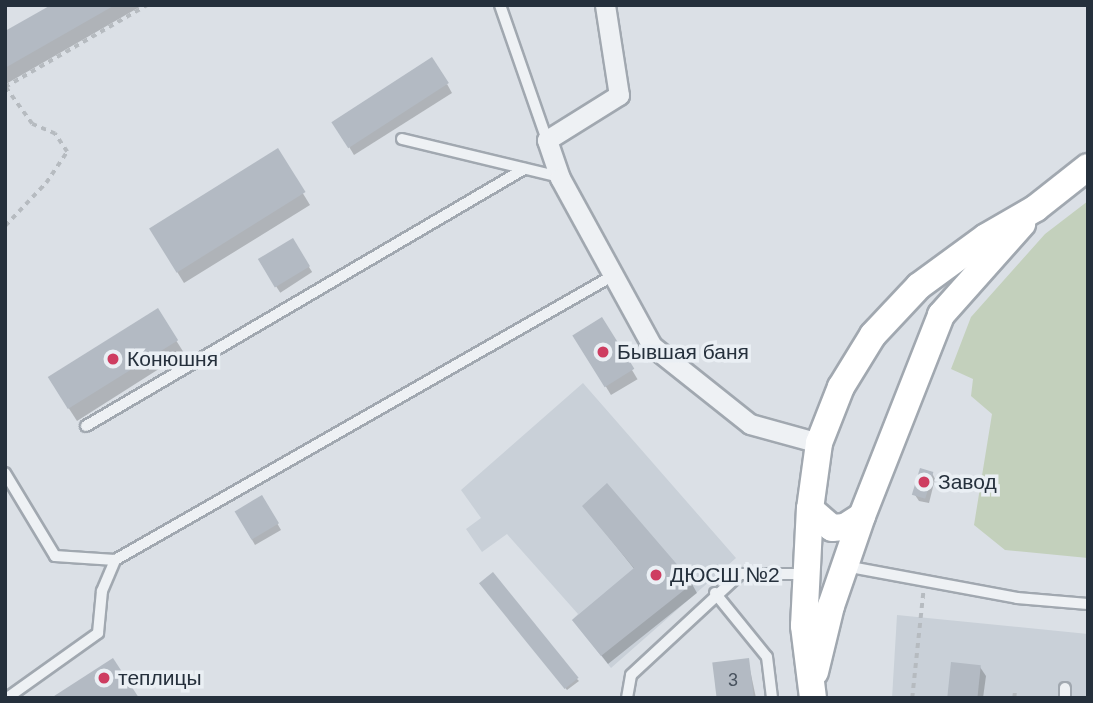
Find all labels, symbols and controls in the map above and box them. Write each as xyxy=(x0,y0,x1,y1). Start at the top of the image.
place label: Бывшая баня xyxy=(617,339,749,365)
marker: Бывшая баня xyxy=(595,344,611,360)
place label: Конюшня xyxy=(127,346,218,372)
marker: Конюшня xyxy=(105,351,121,367)
place label: Завод xyxy=(938,469,997,495)
marker: Завод xyxy=(916,474,932,490)
place label: ДЮСШ №2 xyxy=(670,562,780,588)
marker: ДЮСШ №2 xyxy=(648,567,664,583)
place label: теплицы xyxy=(118,665,202,691)
house number: 3 xyxy=(728,669,738,691)
marker: теплицы xyxy=(96,670,112,686)

